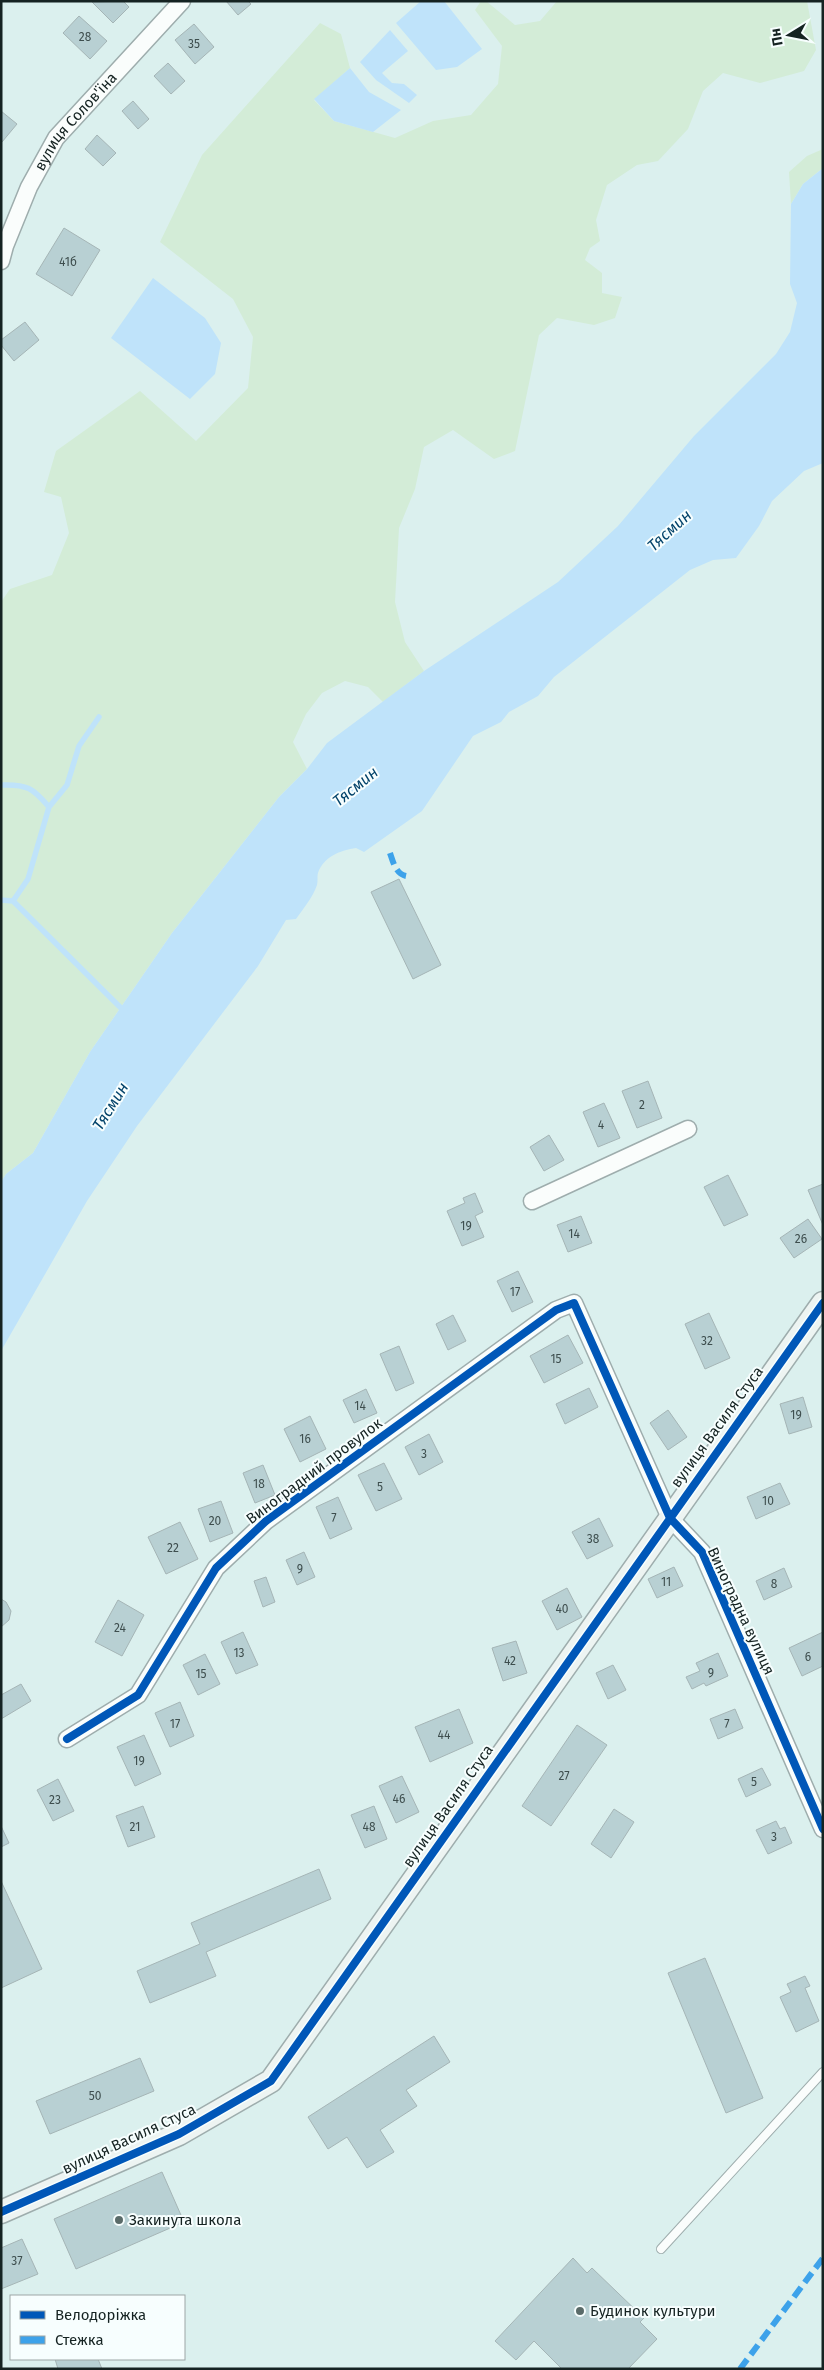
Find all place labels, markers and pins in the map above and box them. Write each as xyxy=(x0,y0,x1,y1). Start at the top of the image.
place label: Закинута школа xyxy=(129,2211,241,2229)
marker: Закинута школа xyxy=(113,2214,125,2226)
place label: Будинок культури xyxy=(590,2302,716,2320)
marker: Будинок культури xyxy=(574,2305,586,2317)

